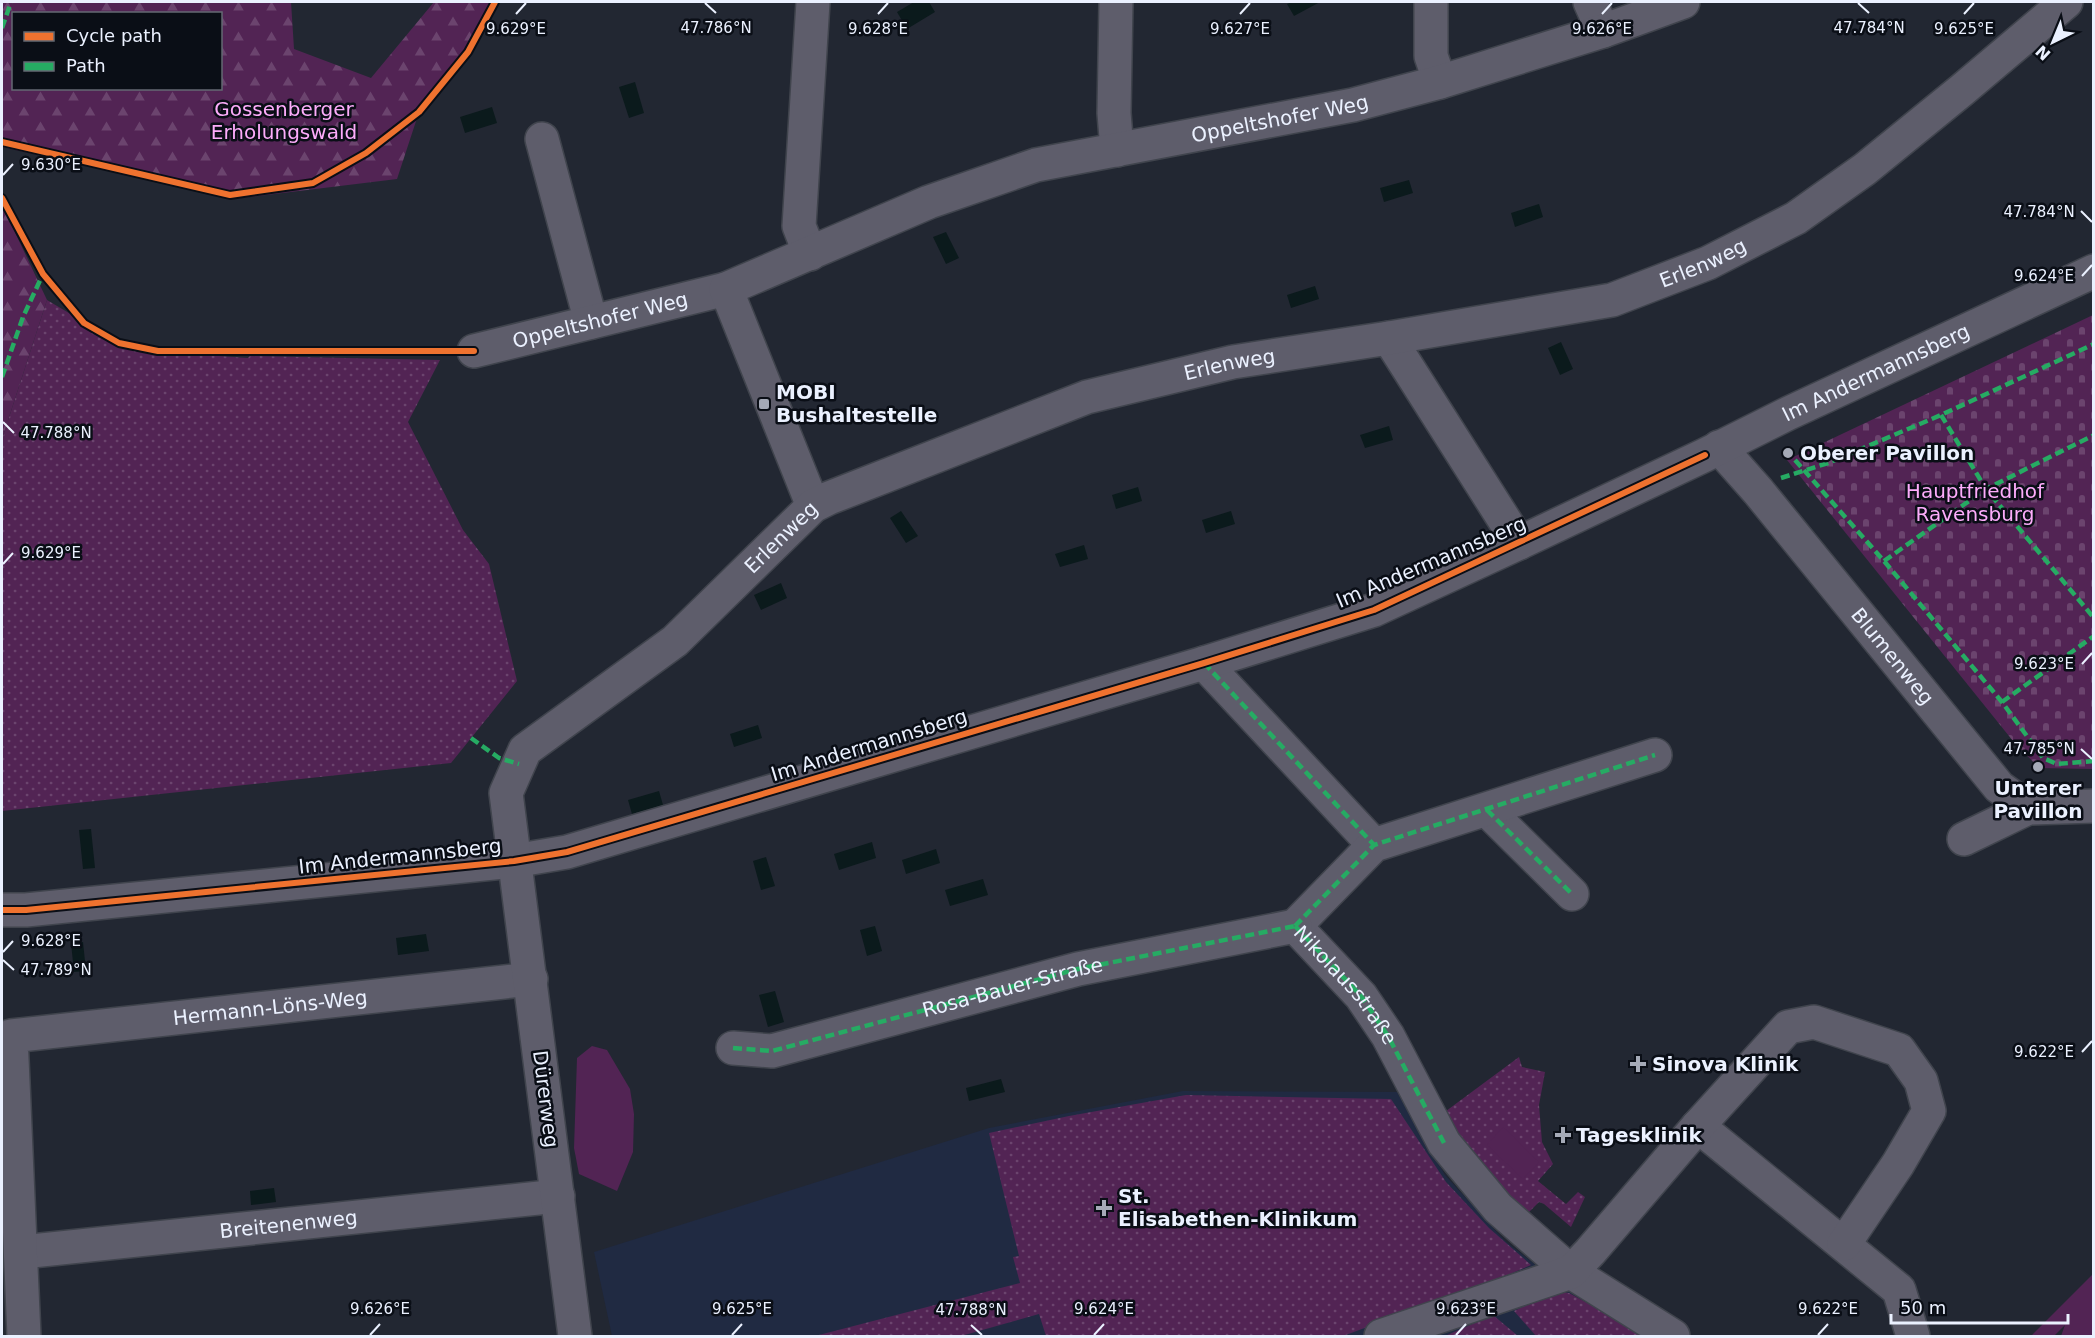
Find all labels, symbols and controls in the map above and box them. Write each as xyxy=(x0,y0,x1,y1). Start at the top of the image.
legend xyxy=(12,12,222,90)
north arrow xyxy=(2023,12,2083,72)
text: 47.786°N xyxy=(680,19,752,37)
text: 47.784°N xyxy=(1833,19,1905,37)
text: 9.629°E xyxy=(486,20,546,38)
text: 9.628°E xyxy=(848,20,908,38)
text: 9.627°E xyxy=(1210,20,1270,38)
text: 9.626°E xyxy=(1572,20,1632,38)
text: 9.625°E xyxy=(1934,20,1994,38)
text: Cycle path xyxy=(66,25,162,46)
text: N xyxy=(2032,41,2054,64)
text: Path xyxy=(66,55,106,76)
street label: Oppeltshofer Weg xyxy=(1189,89,1371,147)
park label: Gossenberger Erholungswald xyxy=(211,97,357,144)
text: 9.630°E xyxy=(21,156,81,174)
text: 47.784°N xyxy=(2003,203,2075,221)
street label: Erlenweg xyxy=(1656,233,1750,293)
text: 9.624°E xyxy=(2014,267,2074,285)
street label: Oppeltshofer Weg xyxy=(510,287,690,353)
street label: Im Andermannsberg xyxy=(1778,319,1974,427)
street label: Erlenweg xyxy=(1181,344,1277,385)
place label: MOBI Bushaltestelle xyxy=(776,380,937,427)
marker: MOBI Bushaltestelle xyxy=(757,397,771,411)
text: 47.788°N xyxy=(20,424,92,442)
place label: Oberer Pavillon xyxy=(1800,441,1974,465)
marker: Oberer Pavillon xyxy=(1781,446,1795,460)
park label: Hauptfriedhof Ravensburg xyxy=(1906,479,2045,526)
street label: Erlenweg xyxy=(739,496,823,578)
street label: Im Andermannsberg xyxy=(1332,511,1530,613)
text: 9.629°E xyxy=(21,544,81,562)
street label: Blumenweg xyxy=(1846,603,1939,710)
text: 9.623°E xyxy=(2014,655,2074,673)
street label: Im Andermannsberg xyxy=(768,704,970,786)
text: 47.785°N xyxy=(2003,740,2075,758)
marker: Unterer Pavillon xyxy=(2031,760,2045,774)
place label: Unterer Pavillon xyxy=(1993,776,2083,823)
street label: Im Andermannsberg xyxy=(297,833,503,879)
street label: Nikolausstraße xyxy=(1289,921,1402,1048)
text: 9.628°E xyxy=(21,932,81,950)
street label: Rosa-Bauer-Straße xyxy=(920,952,1105,1022)
text: 47.789°N xyxy=(20,961,92,979)
street label: Hermann-Löns-Weg xyxy=(172,985,369,1030)
text: 9.622°E xyxy=(2014,1043,2074,1061)
street label: Dürerweg xyxy=(528,1049,564,1149)
place label: Sinova Klinik xyxy=(1652,1052,1799,1076)
marker: Sinova Klinik xyxy=(1629,1055,1647,1073)
place label: Tagesklinik xyxy=(1576,1123,1702,1147)
marker: Tagesklinik xyxy=(1554,1126,1572,1144)
place label: St. Elisabethen-Klinikum xyxy=(1118,1184,1357,1231)
marker: St. Elisabethen-Klinikum xyxy=(1095,1199,1113,1217)
street label: Breitenenweg xyxy=(218,1205,359,1243)
scale bar xyxy=(1891,1287,2068,1325)
text: 50 m xyxy=(1900,1297,1946,1318)
text: 9.626°E xyxy=(350,1300,410,1318)
text: 9.625°E xyxy=(712,1300,772,1318)
text: 9.624°E xyxy=(1074,1300,1134,1318)
text: 9.623°E xyxy=(1436,1300,1496,1318)
text: 9.622°E xyxy=(1798,1300,1858,1318)
text: 47.788°N xyxy=(935,1301,1007,1319)

